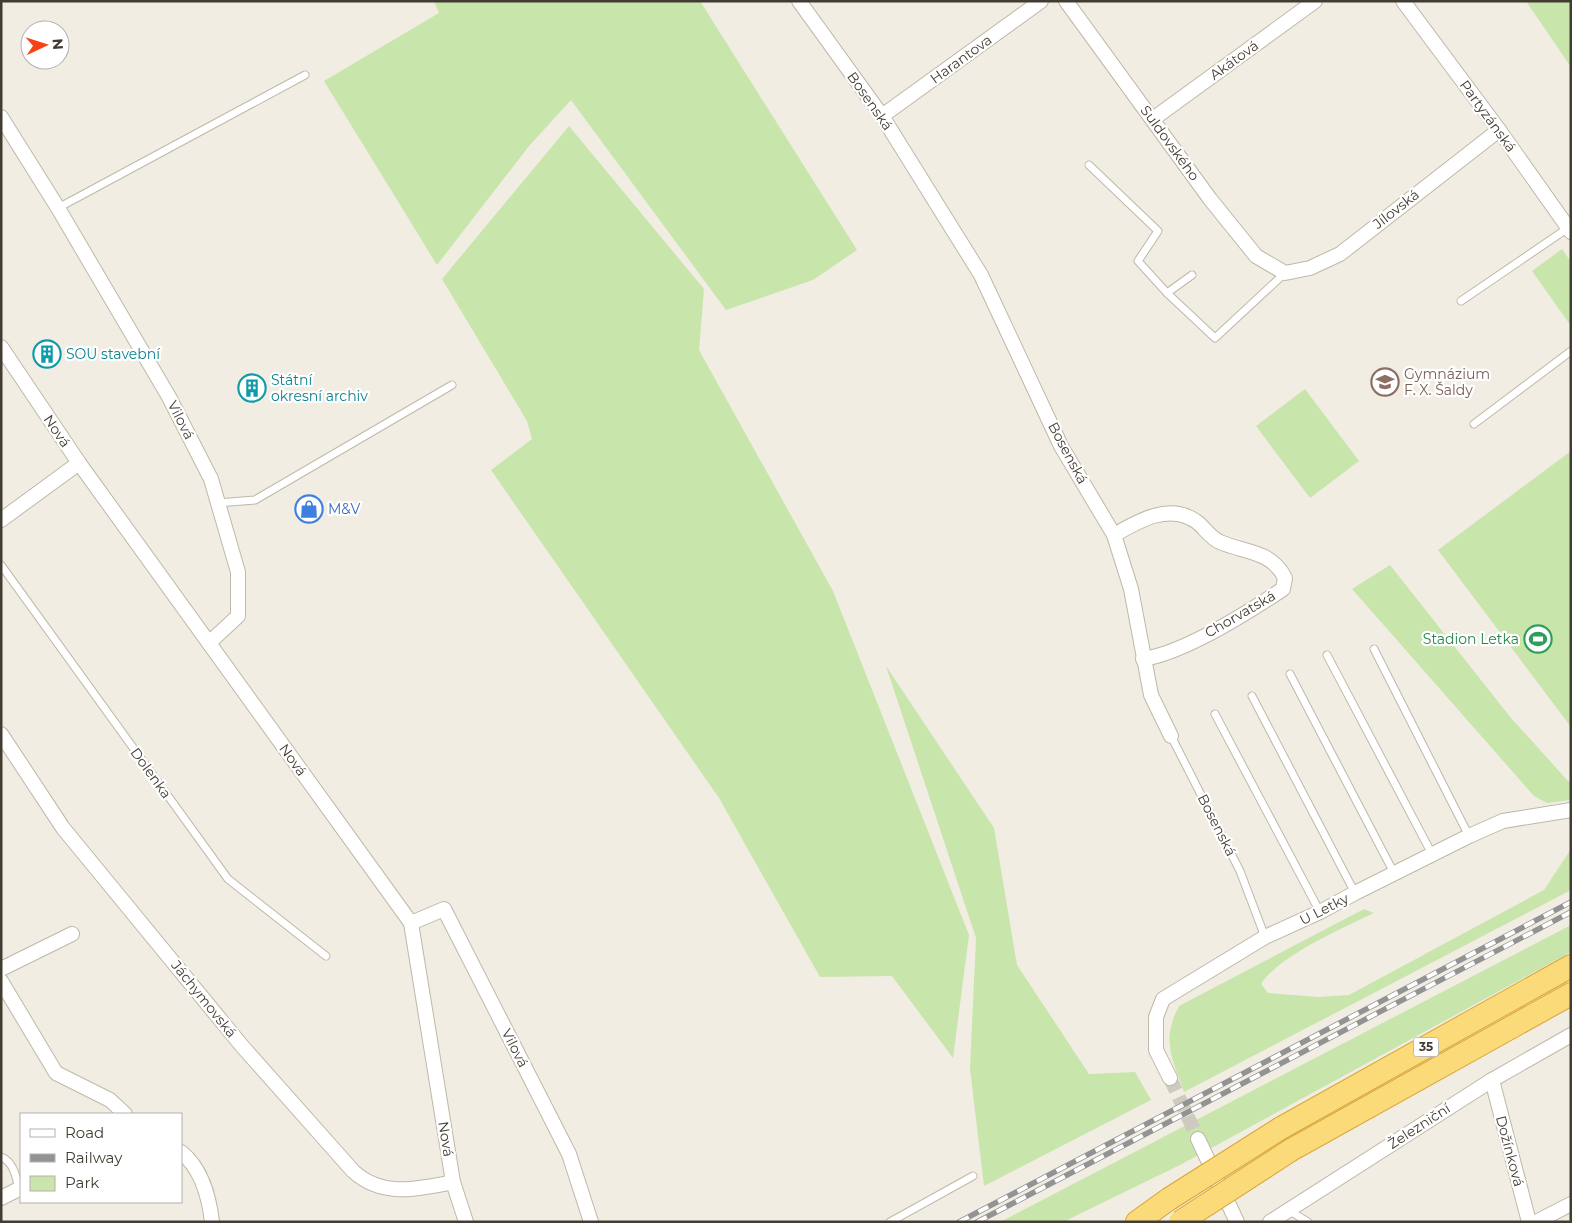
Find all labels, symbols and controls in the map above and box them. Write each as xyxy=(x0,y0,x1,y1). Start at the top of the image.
north arrow xyxy=(20,20,70,70)
street label: Harantova xyxy=(927,31,995,87)
street label: Akátová xyxy=(1206,36,1262,84)
text: N xyxy=(49,38,67,50)
street label: Bosenská xyxy=(843,68,897,134)
street label: Partyzánská xyxy=(1456,76,1520,156)
street label: Suldovského xyxy=(1137,102,1204,184)
street label: Jílovská xyxy=(1368,185,1423,233)
building icon: SOU stavební xyxy=(32,339,62,369)
place label: SOU stavební xyxy=(66,345,161,363)
place label: Gymnázium F. X. Šaldy xyxy=(1404,365,1490,399)
school or university icon: Gymnázium F. X. Šaldy xyxy=(1370,367,1400,397)
place label: Státní okresní archiv xyxy=(271,371,368,405)
building icon: Státní okresní archiv xyxy=(237,373,267,403)
street label: Vilová xyxy=(164,398,198,442)
street label: Nová xyxy=(40,411,74,451)
street label: Bosenská xyxy=(1044,419,1092,487)
shop icon: M&V xyxy=(294,494,324,524)
place label: M&V xyxy=(328,500,360,518)
street label: Chorvatská xyxy=(1201,587,1279,641)
sports icon: Stadion Letka xyxy=(1523,624,1553,654)
place label: Stadion Letka xyxy=(1423,630,1519,648)
street label: Nová xyxy=(275,740,311,780)
street label: Dolenka xyxy=(127,744,175,802)
street label: Bosenská xyxy=(1194,791,1240,859)
street label: U Letky xyxy=(1296,889,1352,929)
street label: Jáchymovská xyxy=(167,956,241,1041)
street label: Vilová xyxy=(498,1026,532,1070)
road number: 35 xyxy=(1414,1038,1438,1056)
street label: Železniční xyxy=(1384,1098,1455,1153)
legend xyxy=(20,1113,182,1203)
street label: Dožínková xyxy=(1492,1113,1528,1189)
street label: Nová xyxy=(434,1120,458,1158)
text: Road xyxy=(65,1123,104,1142)
text: Railway xyxy=(65,1148,123,1167)
text: Park xyxy=(65,1173,99,1192)

